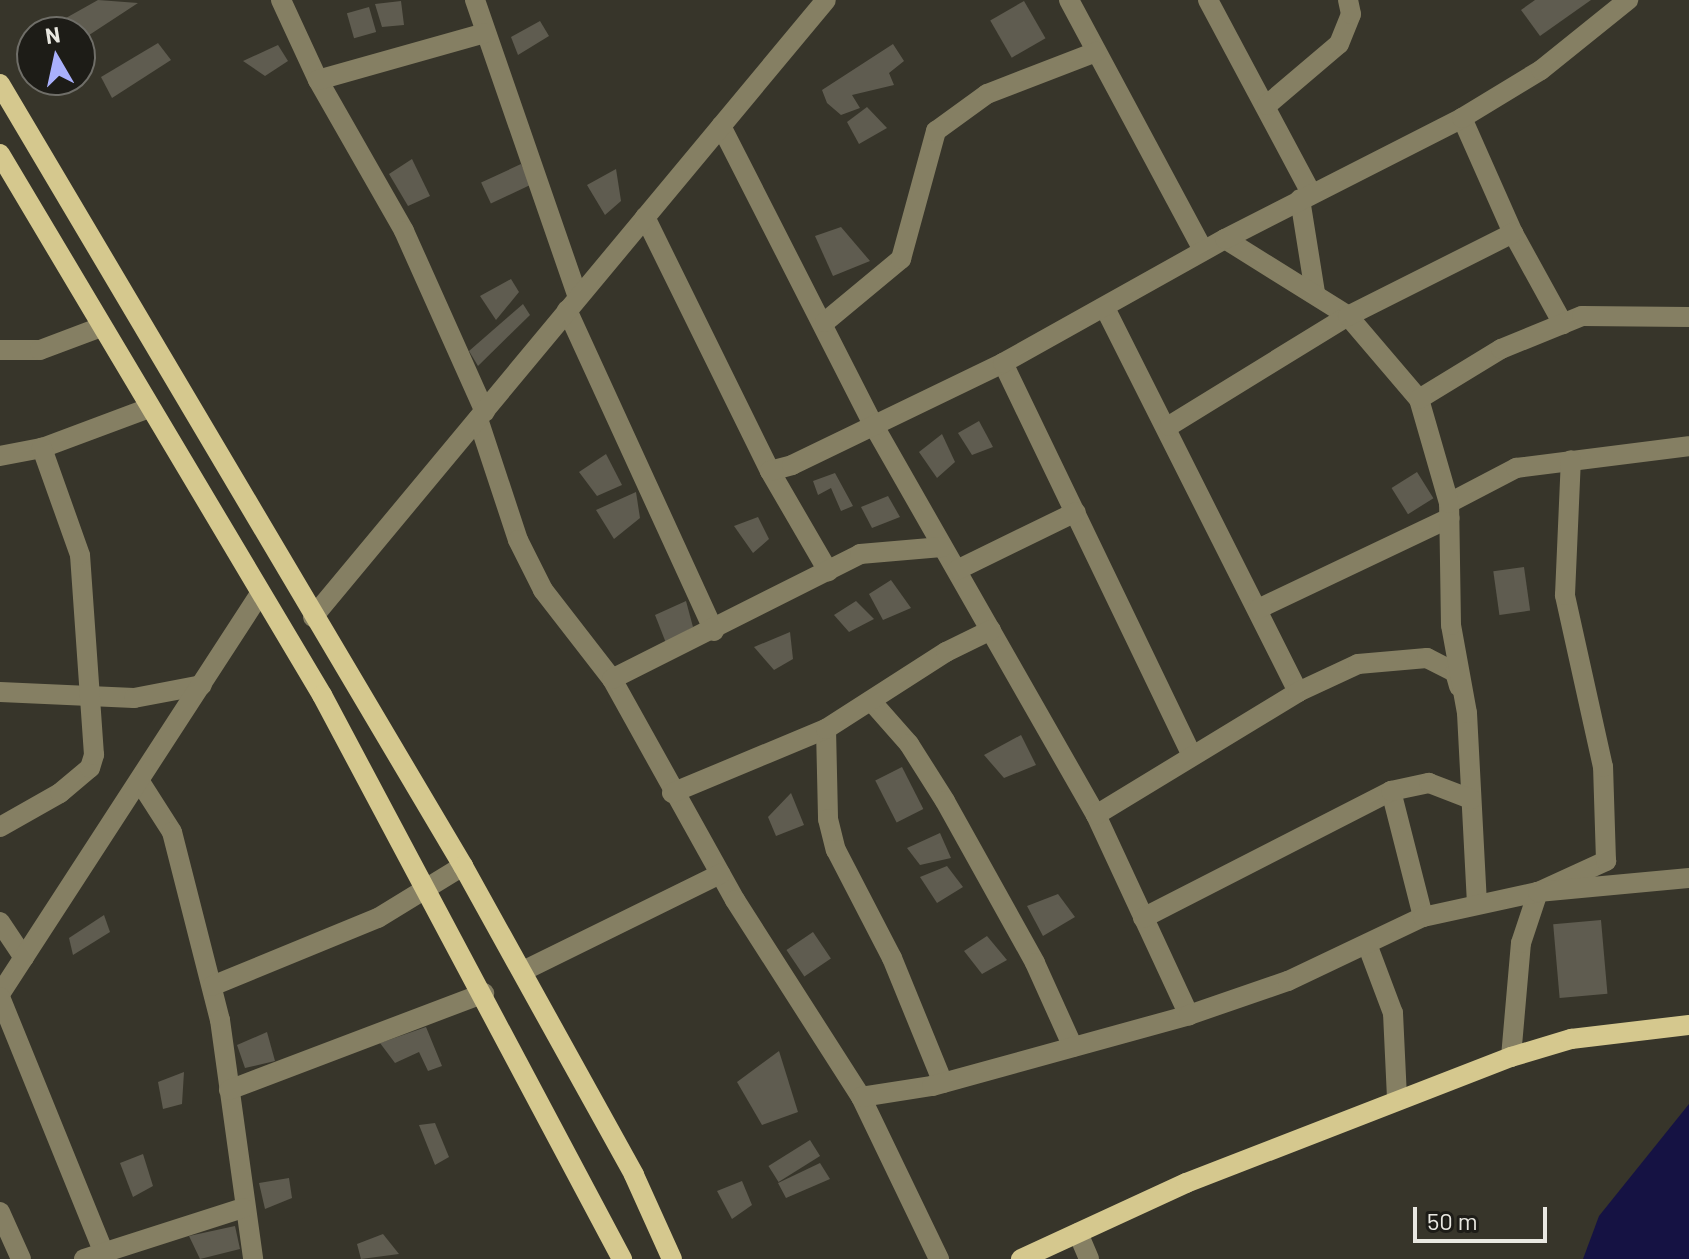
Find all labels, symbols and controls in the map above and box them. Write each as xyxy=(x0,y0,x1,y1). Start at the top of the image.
north arrow xyxy=(16,16,96,96)
text: N xyxy=(43,20,62,48)
scale bar xyxy=(1417,1191,1551,1241)
text: 50 m xyxy=(1427,1206,1478,1235)

